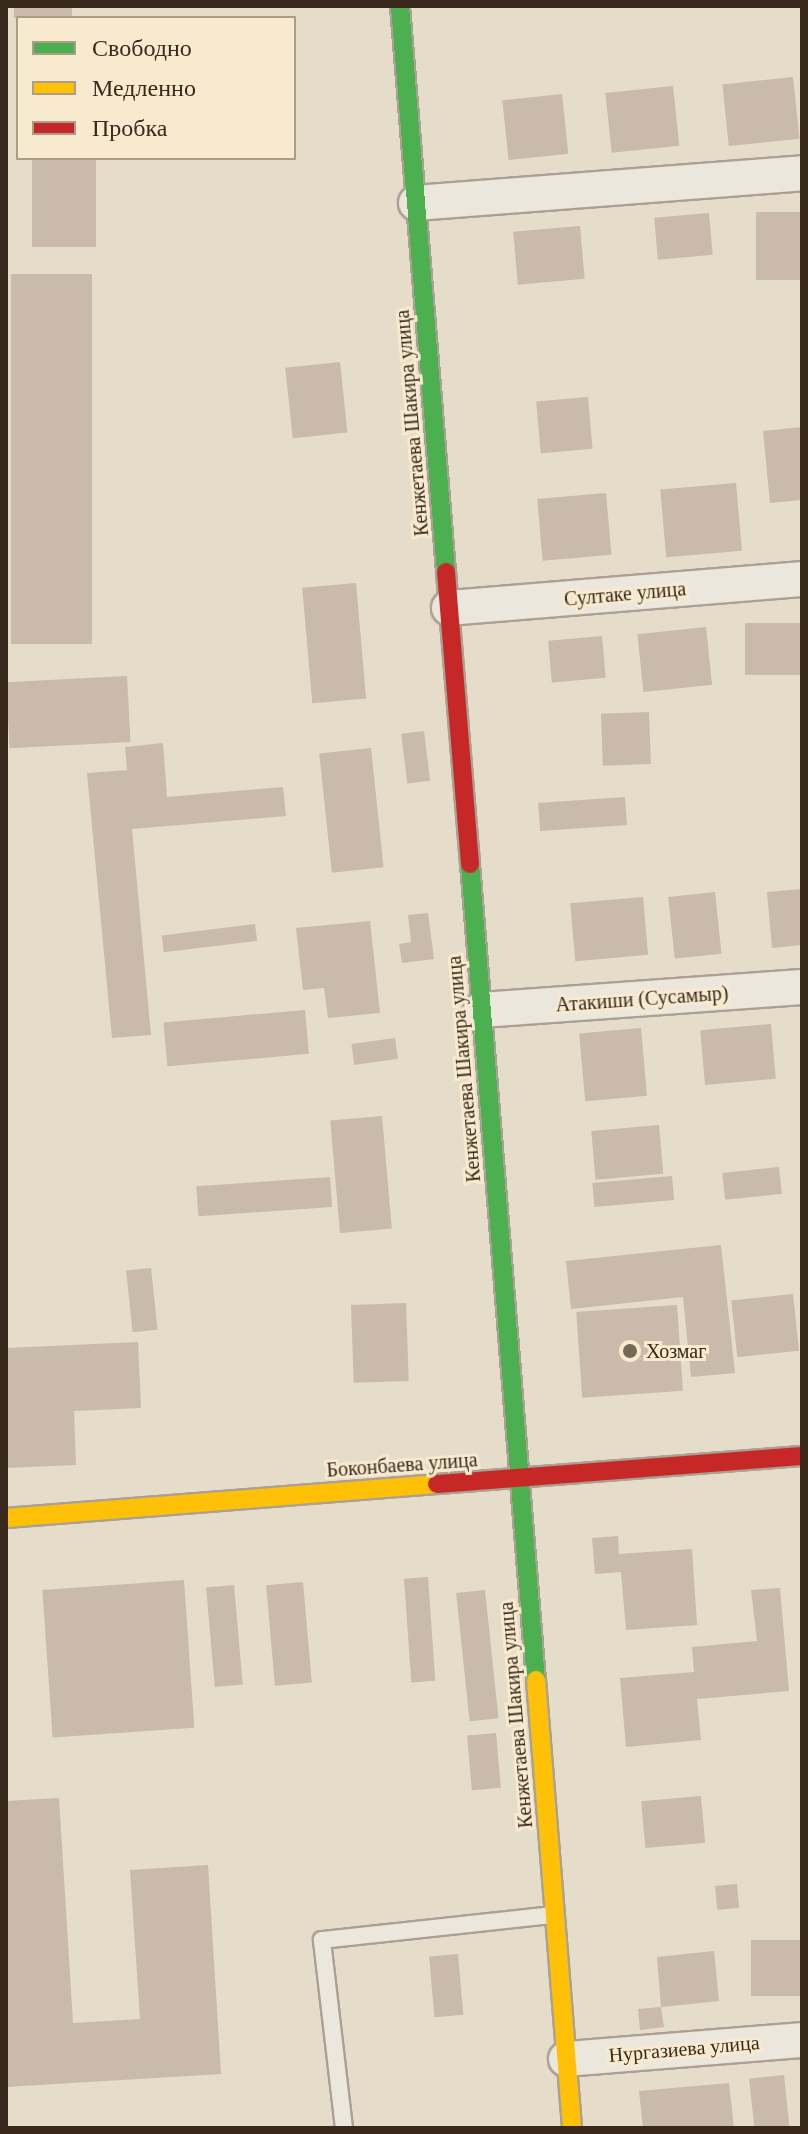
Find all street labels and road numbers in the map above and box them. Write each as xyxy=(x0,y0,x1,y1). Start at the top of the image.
street label: Кенжетаева Шакира улица xyxy=(390,309,434,537)
street label: Султаке улица xyxy=(563,577,687,611)
street label: Кенжетаева Шакира улица xyxy=(442,955,486,1183)
street label: Атакиши (Сусамыр) xyxy=(555,981,729,1017)
street label: Боконбаева улица xyxy=(326,1448,478,1482)
street label: Кенжетаева Шакира улица xyxy=(494,1601,538,1829)
street label: Нургазиева улица xyxy=(608,2030,760,2068)

